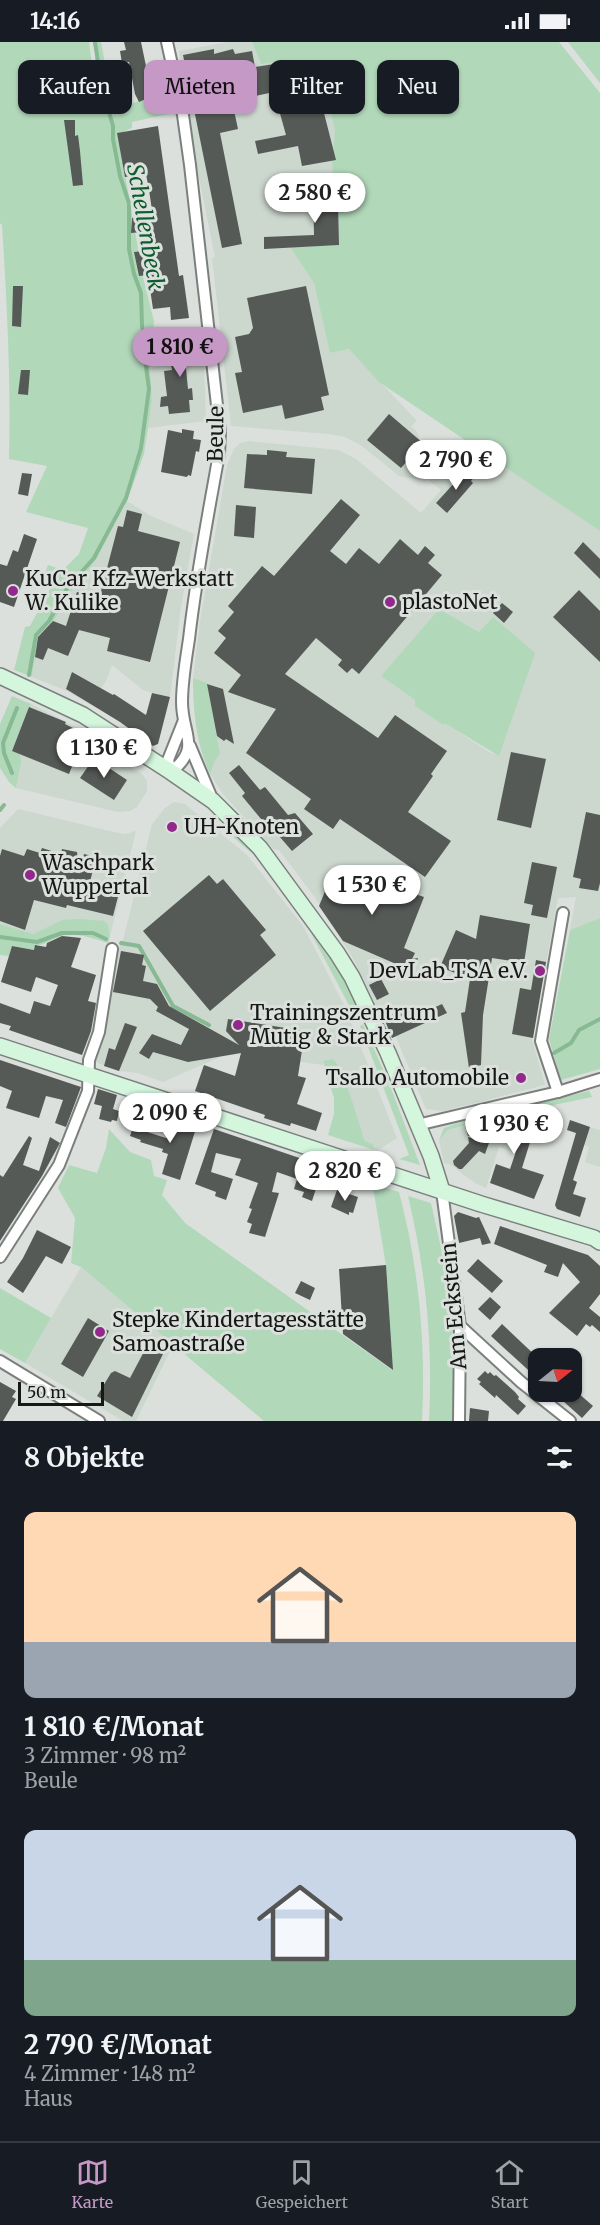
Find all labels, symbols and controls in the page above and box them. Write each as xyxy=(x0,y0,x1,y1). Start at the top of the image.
text: 14:16 xyxy=(30,7,80,35)
chip: Kaufen xyxy=(18,60,132,114)
chip: Mieten xyxy=(144,60,257,114)
chip: Filter xyxy=(269,60,365,114)
chip: Neu xyxy=(377,60,459,114)
water label: Schellenbeck xyxy=(121,162,171,292)
pin: 2 580 € xyxy=(260,173,370,224)
text: 2 580 € xyxy=(279,180,351,205)
pin: 1 810 € xyxy=(125,327,235,378)
text: 1 810 € xyxy=(146,334,214,359)
street label: Beule xyxy=(202,406,229,462)
pin: 2 790 € xyxy=(401,440,511,491)
text: 2 790 € xyxy=(419,447,493,472)
place label: KuCar Kfz-Werkstatt W. Kulike xyxy=(24,565,234,616)
marker: KuCar Kfz-Werkstatt W. Kulike xyxy=(6,584,20,598)
place label: plastoNet xyxy=(402,588,498,615)
marker: plastoNet xyxy=(383,595,397,609)
pin: 1 130 € xyxy=(49,728,159,779)
text: 1 130 € xyxy=(71,735,137,760)
place label: UH-Knoten xyxy=(184,813,299,840)
marker: UH-Knoten xyxy=(165,820,179,834)
place label: Waschpark Wuppertal xyxy=(41,849,155,900)
pin: 1 530 € xyxy=(317,865,427,916)
marker: Waschpark Wuppertal xyxy=(23,868,37,882)
text: 1 530 € xyxy=(338,872,406,897)
place label: DevLab_TSA e.V. xyxy=(369,957,528,984)
marker: DevLab_TSA e.V. xyxy=(533,964,547,978)
place label: Trainingszentrum Mutig & Stark xyxy=(250,999,437,1050)
marker: Trainingszentrum Mutig & Stark xyxy=(231,1018,245,1032)
place label: Tsallo Automobile xyxy=(325,1064,509,1091)
marker: Tsallo Automobile xyxy=(514,1071,528,1085)
pin: 2 090 € xyxy=(115,1093,225,1144)
text: 2 090 € xyxy=(133,1100,207,1125)
pin: 1 930 € xyxy=(459,1104,569,1155)
text: 1 930 € xyxy=(479,1111,549,1136)
pin: 2 820 € xyxy=(290,1151,400,1202)
text: 2 820 € xyxy=(309,1158,381,1183)
street label: Am Eckstein xyxy=(434,1241,473,1372)
place label: Stepke Kindertagesstätte Samoastraße xyxy=(112,1306,364,1357)
marker: Stepke Kindertagesstätte Samoastraße xyxy=(93,1325,107,1339)
north arrow xyxy=(528,1348,582,1402)
map controls xyxy=(528,1348,582,1402)
scale bar xyxy=(18,1379,104,1406)
text: 50 m xyxy=(27,1382,66,1402)
text: 8 Objekte xyxy=(24,1441,144,1474)
icon: filters xyxy=(543,1441,576,1474)
icon: home xyxy=(246,1551,354,1659)
text: 1 810 €/Monat xyxy=(24,1710,204,1743)
text: 3 Zimmer · 98 m² xyxy=(24,1743,186,1768)
text: Beule xyxy=(24,1768,78,1793)
icon: home xyxy=(246,1869,354,1977)
text: 2 790 €/Monat xyxy=(24,2028,212,2061)
text: 4 Zimmer · 148 m² xyxy=(24,2061,195,2086)
text: Haus xyxy=(24,2086,73,2111)
tab: Karte xyxy=(71,2156,113,2212)
tab: Gespeichert xyxy=(256,2156,348,2212)
tab: Start xyxy=(491,2156,529,2212)

